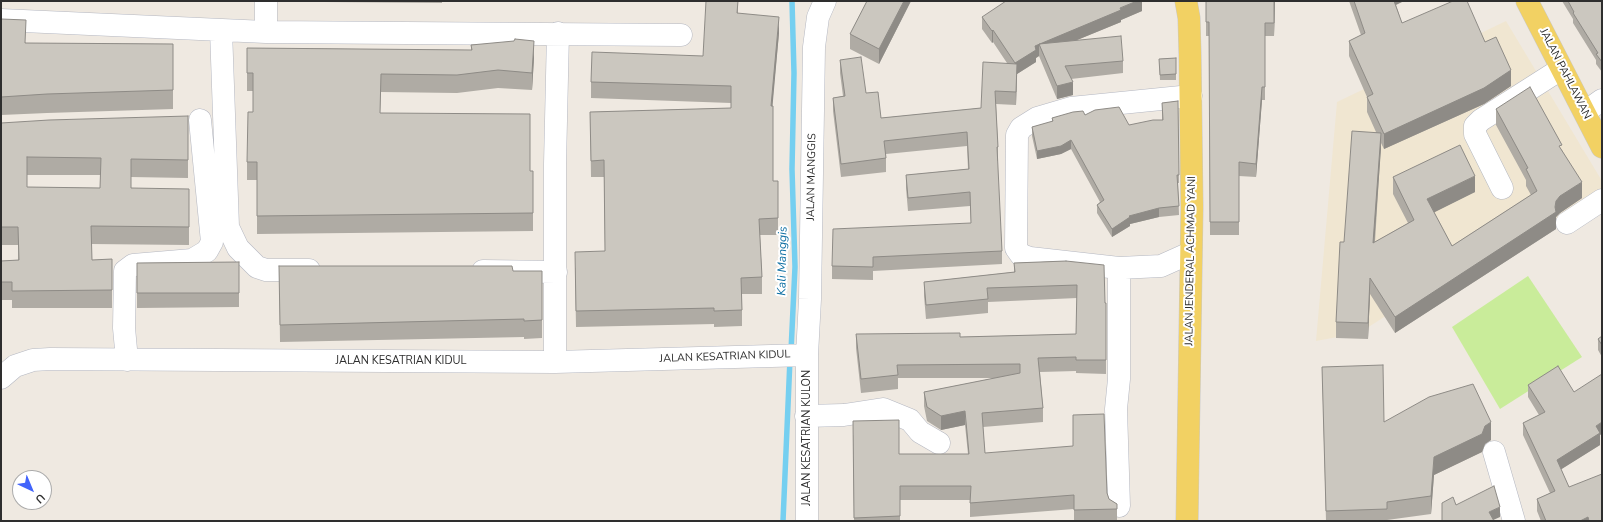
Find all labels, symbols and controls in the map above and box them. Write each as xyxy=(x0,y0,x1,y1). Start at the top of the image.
street label: JALAN PAHLAWAN xyxy=(1536,27,1594,121)
street label: JALAN MANGGIS xyxy=(805,133,819,221)
street label: JALAN JENDERAL ACHMAD YANI xyxy=(1183,176,1199,346)
water label: Kali Manggis xyxy=(775,226,791,296)
street label: JALAN KESATRIAN KIDUL xyxy=(659,348,791,366)
street label: JALAN KESATRIAN KIDUL xyxy=(335,354,467,368)
street label: JALAN KESATRIAN KULON xyxy=(800,370,814,506)
north arrow xyxy=(12,470,52,510)
text: U xyxy=(32,490,48,506)

